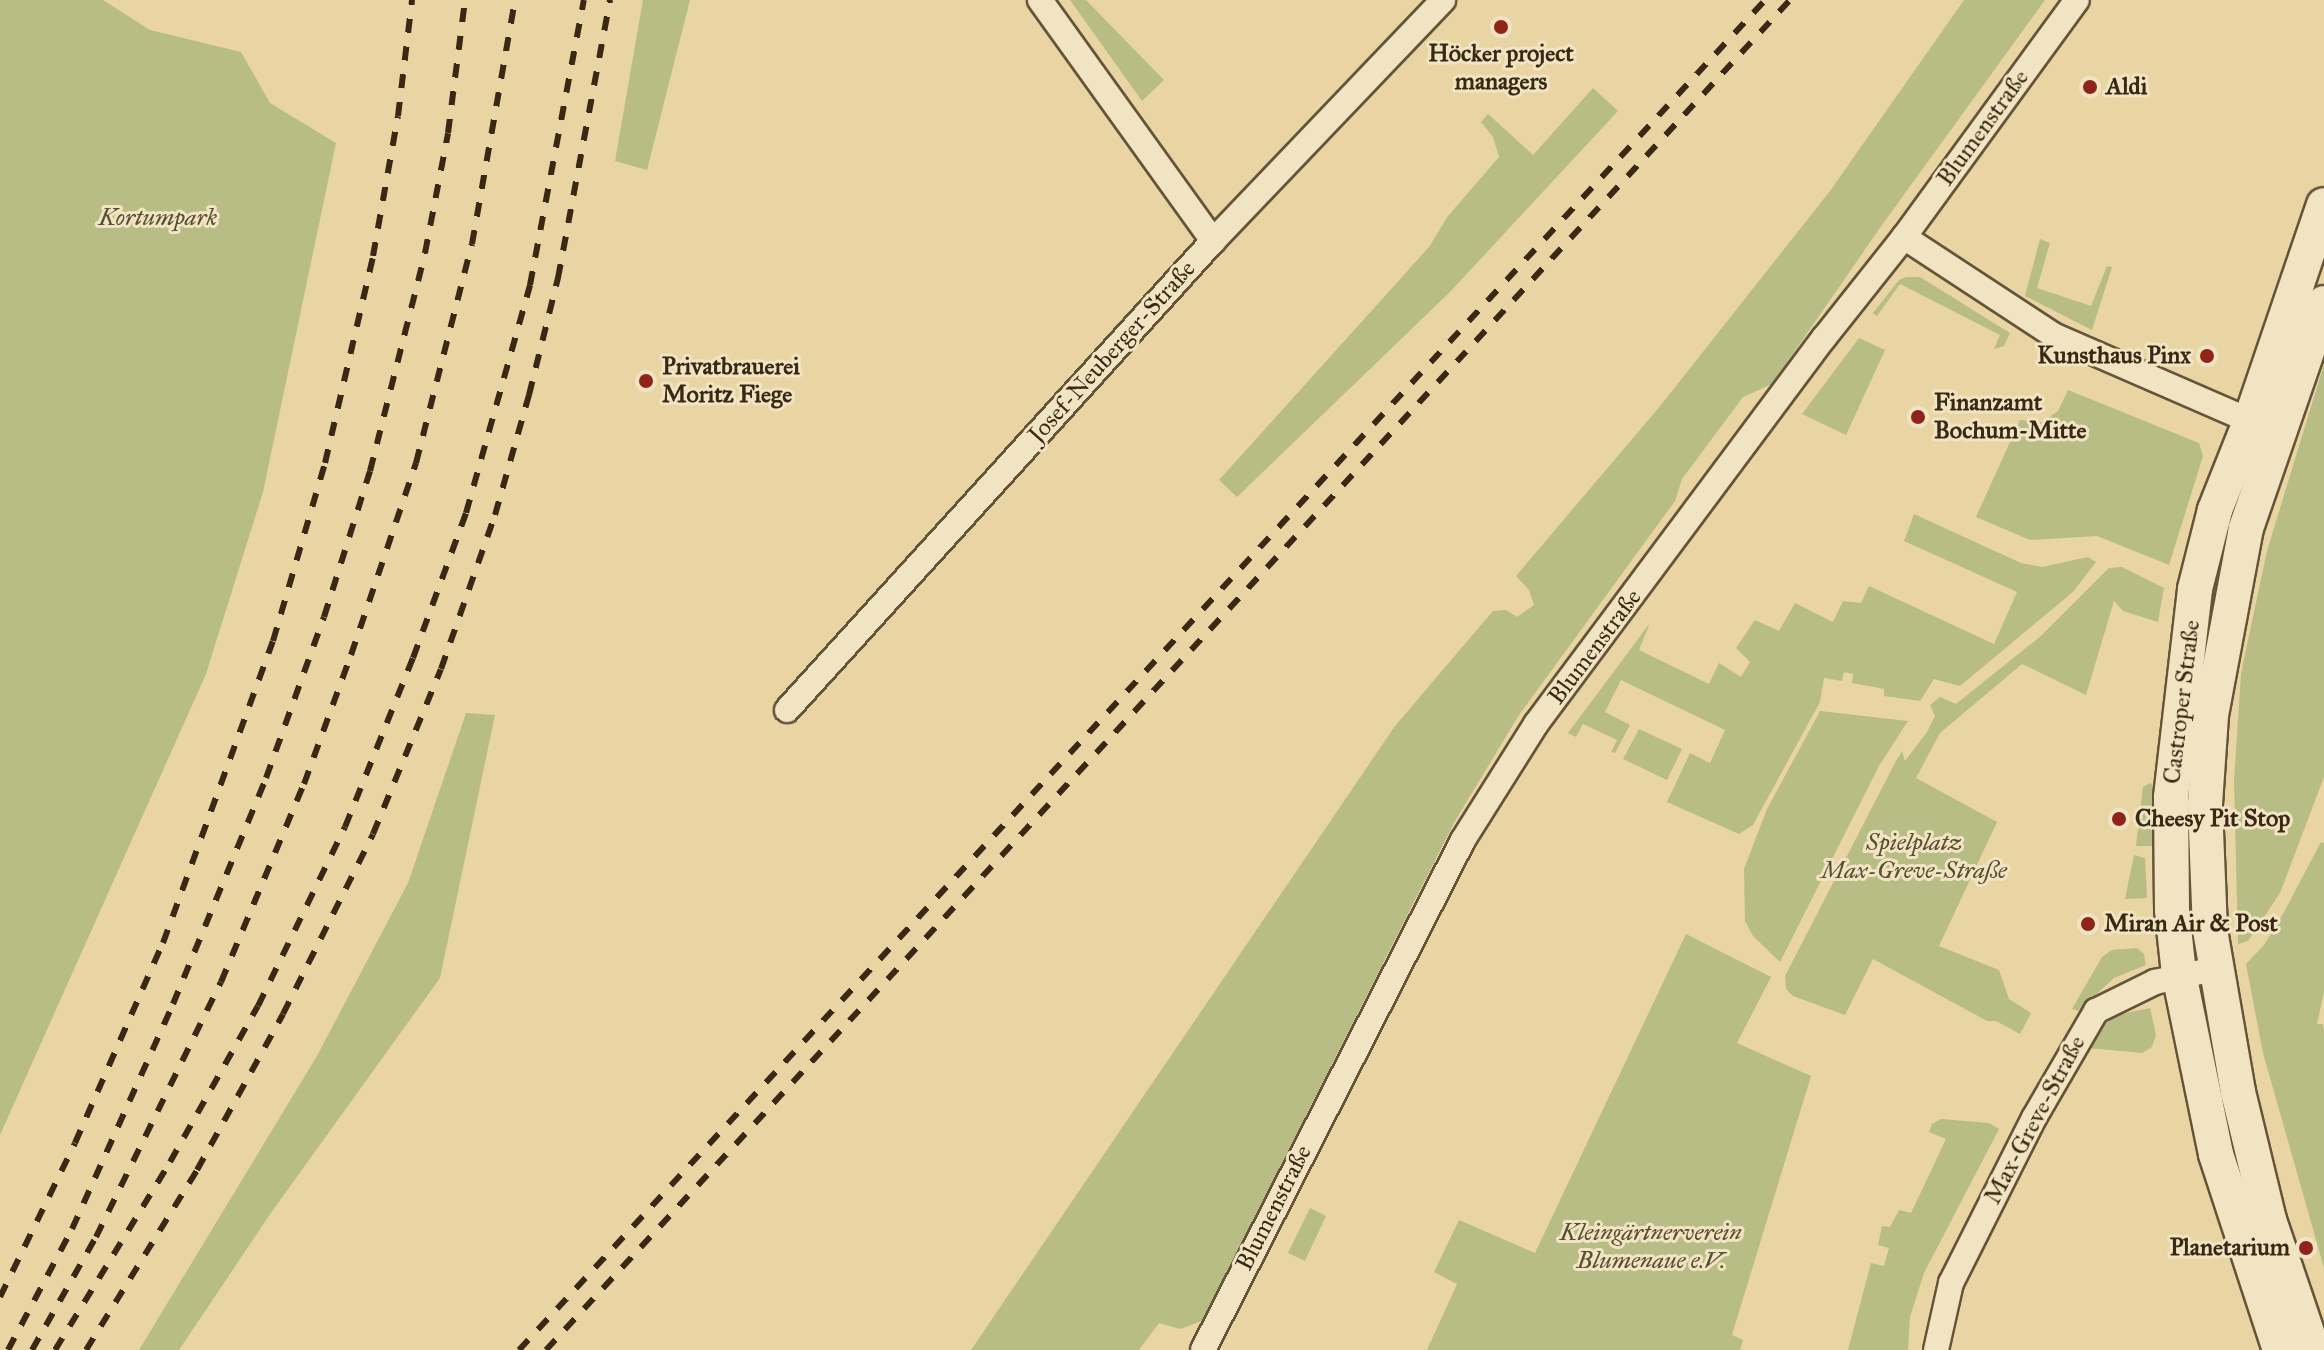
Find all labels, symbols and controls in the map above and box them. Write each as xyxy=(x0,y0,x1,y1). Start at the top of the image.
marker: Höcker project managers xyxy=(1492,18,1510,36)
place label: Höcker project managers xyxy=(1428,40,1574,96)
street label: Blumenstraße xyxy=(1931,64,2035,192)
place label: Aldi xyxy=(2106,73,2147,101)
marker: Aldi xyxy=(2081,78,2099,96)
park label: Kortumpark xyxy=(99,204,217,232)
street label: Josef-Neuberger-Straße xyxy=(1023,255,1201,449)
place label: Kunsthaus Pinx xyxy=(2037,342,2191,370)
marker: Kunsthaus Pinx xyxy=(2198,347,2216,365)
place label: Privatbrauerei Moritz Fiege xyxy=(662,353,800,409)
marker: Privatbrauerei Moritz Fiege xyxy=(637,372,655,390)
place label: Finanzamt Bochum-Mitte xyxy=(1934,389,2086,445)
marker: Finanzamt Bochum-Mitte xyxy=(1909,408,1927,426)
street label: Blumenstraße xyxy=(1542,584,1648,710)
street label: Castroper Straße xyxy=(2158,618,2206,786)
place label: Cheesy Pit Stop xyxy=(2135,805,2290,833)
marker: Cheesy Pit Stop xyxy=(2110,810,2128,828)
park label: Spielplatz Max-Greve-Straße xyxy=(1821,829,2007,885)
place label: Miran Air & Post xyxy=(2104,910,2278,938)
marker: Miran Air & Post xyxy=(2079,915,2097,933)
street label: Max-Greve-Straße xyxy=(1978,1031,2092,1209)
street label: Blumenstraße xyxy=(1230,1140,1318,1276)
park label: Kleingärtnerverein Blumenaue e.V. xyxy=(1560,1219,1742,1275)
place label: Planetarium xyxy=(2170,1234,2290,1262)
marker: Planetarium xyxy=(2297,1239,2315,1257)

